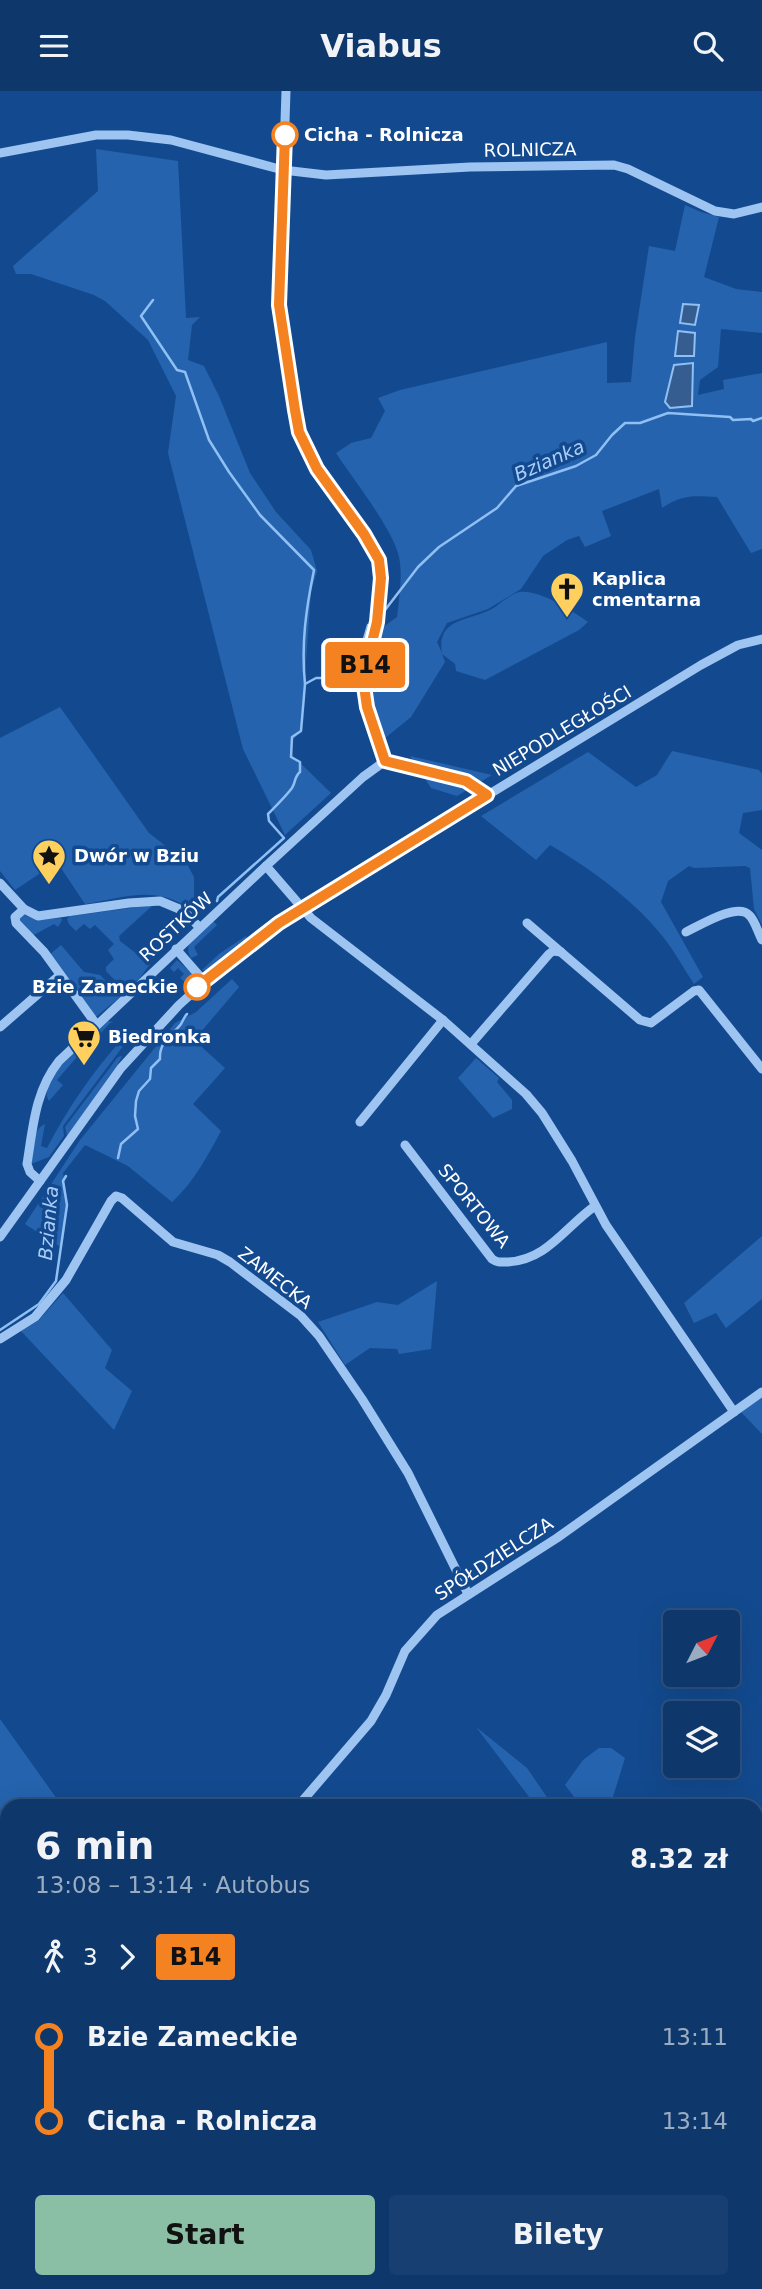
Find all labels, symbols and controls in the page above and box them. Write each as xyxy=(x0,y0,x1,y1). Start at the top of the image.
icon: menu xyxy=(35,27,73,65)
text: Viabus xyxy=(320,27,442,65)
icon: search xyxy=(689,27,727,65)
marker: Cicha - Rolnicza xyxy=(272,122,298,148)
place label: Cicha - Rolnicza xyxy=(304,124,464,145)
street label: ROLNICZA xyxy=(483,138,577,161)
water label: Bzianka xyxy=(510,435,588,485)
place label: Kaplica cmentarna xyxy=(592,568,701,610)
church icon: Kaplica cmentarna xyxy=(548,570,586,619)
line badge: B14 xyxy=(325,642,405,688)
text: B14 xyxy=(339,651,391,679)
street label: NIEPODLEGŁOŚCI xyxy=(489,681,635,780)
place icon: Dwór w Bziu xyxy=(30,837,68,886)
place label: Dwór w Bziu xyxy=(74,845,199,866)
street label: ROSTKÓW xyxy=(135,887,217,966)
marker: Bzie Zameckie xyxy=(184,974,210,1000)
place label: Bzie Zameckie xyxy=(32,976,178,997)
supermarket icon: Biedronka xyxy=(65,1018,103,1067)
place label: Biedronka xyxy=(108,1026,211,1047)
street label: SPORTOWA xyxy=(434,1159,515,1252)
water label: Bzianka xyxy=(34,1185,62,1261)
street label: ZAMECKA xyxy=(234,1242,317,1313)
street label: SPÓŁDZIELCZA xyxy=(431,1512,557,1605)
north arrow xyxy=(663,1610,740,1687)
map controls xyxy=(663,1610,740,1778)
button: layers xyxy=(663,1701,740,1778)
text: 6 min xyxy=(35,1824,154,1868)
text: 8.32 zł xyxy=(630,1844,728,1874)
text: 13:08 – 13:14 · Autobus xyxy=(35,1872,310,1898)
icon: walk xyxy=(35,1938,73,1976)
icon: forward xyxy=(108,1938,146,1976)
text: B14 xyxy=(170,1943,221,1971)
text: 3 xyxy=(83,1944,98,1970)
text: Bzie Zameckie xyxy=(87,2022,298,2052)
text: 13:11 xyxy=(662,2024,728,2050)
text: Cicha - Rolnicza xyxy=(87,2106,318,2136)
text: 13:14 xyxy=(662,2108,728,2134)
button: Start xyxy=(35,2195,375,2275)
button: Bilety xyxy=(389,2195,728,2275)

